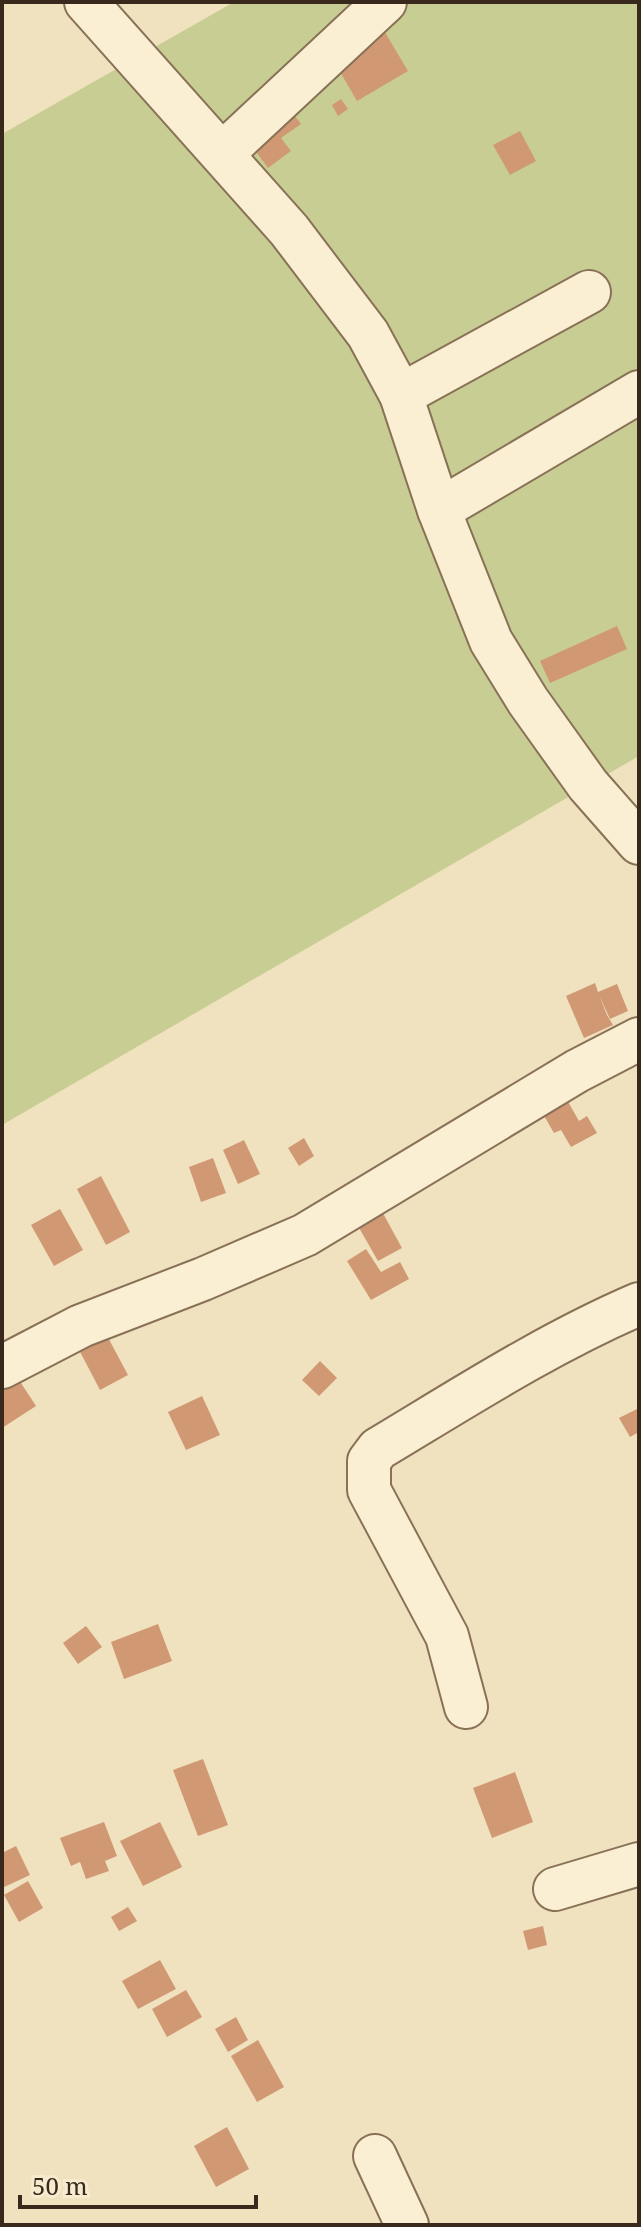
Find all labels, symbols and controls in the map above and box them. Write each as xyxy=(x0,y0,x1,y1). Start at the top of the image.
scale bar xyxy=(20,2159,256,2209)
text: 50 m xyxy=(32,2169,88,2202)

